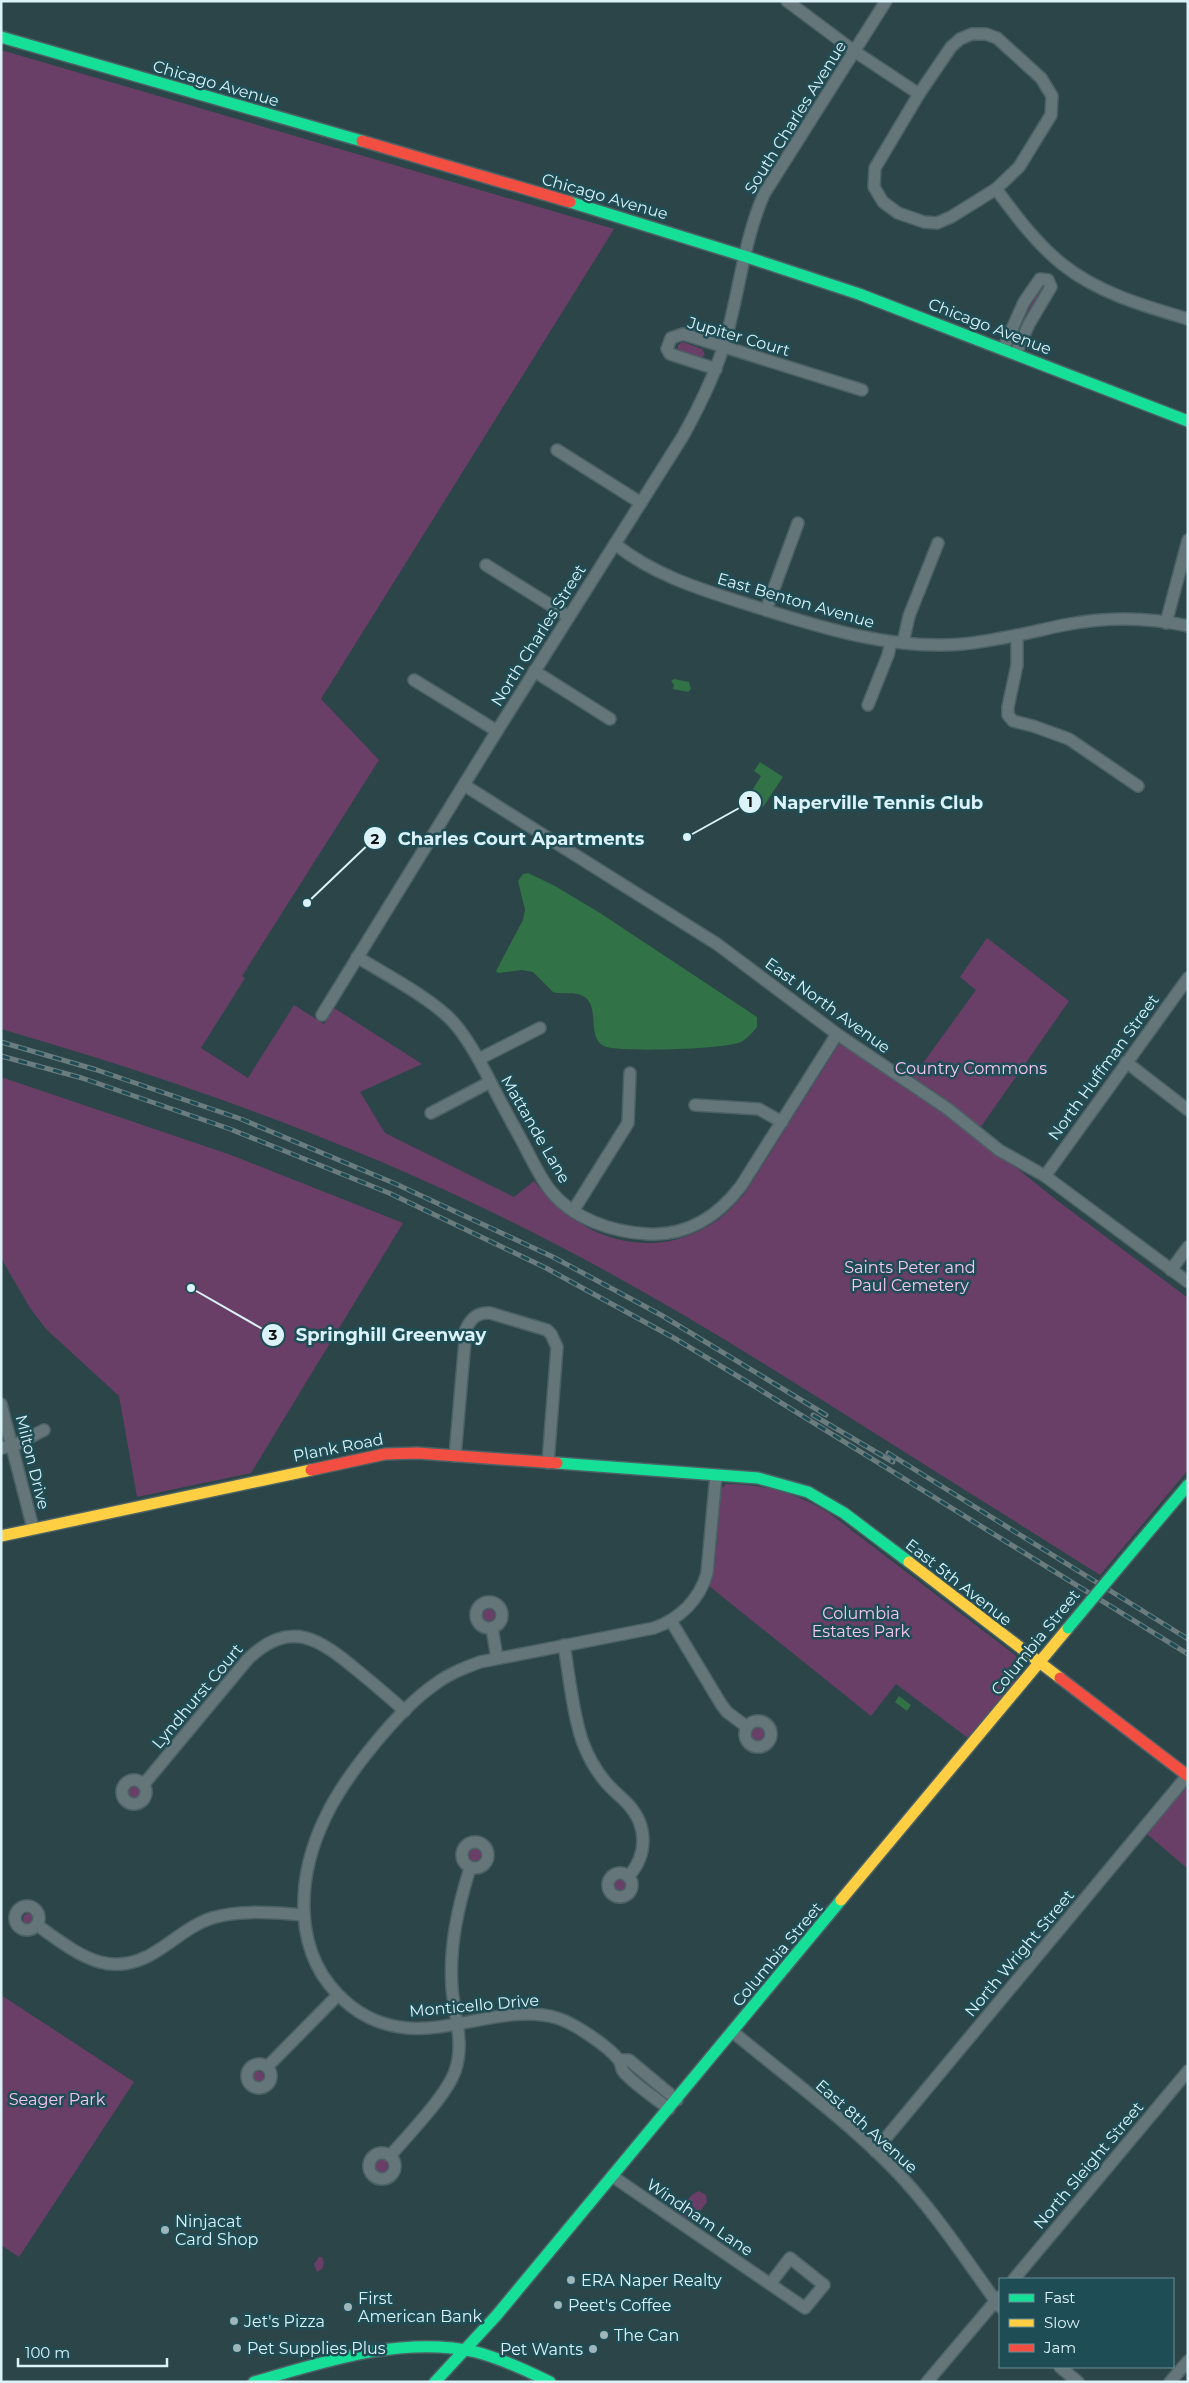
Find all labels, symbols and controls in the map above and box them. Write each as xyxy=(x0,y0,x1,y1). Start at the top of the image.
street label: South Charles Avenue xyxy=(741,37,850,197)
street label: Chicago Avenue xyxy=(151,56,281,111)
street label: Chicago Avenue xyxy=(540,169,670,224)
street label: Chicago Avenue xyxy=(926,294,1054,359)
street label: Jupiter Court xyxy=(685,313,793,360)
street label: North Charles Street xyxy=(487,561,590,710)
street label: East Benton Avenue xyxy=(715,569,877,632)
callout: Naperville Tennis Club xyxy=(737,786,993,819)
text: 1 xyxy=(747,792,753,811)
text: Naperville Tennis Club xyxy=(773,792,983,814)
callout: Charles Court Apartments xyxy=(363,822,654,855)
text: Charles Court Apartments xyxy=(398,828,645,850)
text: 2 xyxy=(371,829,380,848)
street label: East North Avenue xyxy=(761,954,894,1057)
street label: North Huffman Street xyxy=(1044,990,1163,1144)
park label: Country Commons xyxy=(895,1059,1047,1078)
street label: Mattande Lane xyxy=(497,1072,574,1187)
park label: Saints Peter and Paul Cemetery xyxy=(844,1258,976,1295)
callout: Springhill Greenway xyxy=(261,1318,496,1351)
text: Springhill Greenway xyxy=(296,1324,487,1346)
text: 3 xyxy=(268,1325,278,1344)
street label: Milton Drive xyxy=(12,1413,53,1511)
street label: Plank Road xyxy=(291,1429,385,1466)
street label: East 5th Avenue xyxy=(902,1535,1016,1630)
street label: Columbia Street xyxy=(987,1585,1084,1699)
park label: Columbia Estates Park xyxy=(812,1604,911,1641)
street label: Lyndhurst Court xyxy=(148,1640,247,1753)
street label: North Wright Street xyxy=(961,1886,1078,2021)
street label: Columbia Street xyxy=(728,1898,827,2010)
street label: Monticello Drive xyxy=(408,1990,540,2021)
street label: East 8th Avenue xyxy=(812,2076,922,2177)
park label: Seager Park xyxy=(9,2090,106,2109)
street label: North Sleight Street xyxy=(1030,2097,1147,2233)
street label: Windham Lane xyxy=(643,2175,757,2260)
place label: Ninjacat Card Shop xyxy=(175,2212,259,2249)
marker: Ninjacat Card Shop xyxy=(159,2224,171,2236)
place label: ERA Naper Realty xyxy=(581,2271,722,2290)
marker: ERA Naper Realty xyxy=(565,2274,577,2286)
legend xyxy=(999,2278,1174,2368)
text: Fast xyxy=(1044,2288,1075,2307)
place label: First American Bank xyxy=(358,2289,482,2326)
place label: Peet's Coffee xyxy=(568,2296,671,2315)
marker: Peet's Coffee xyxy=(552,2299,564,2311)
marker: First American Bank xyxy=(342,2301,354,2313)
place label: Jet's Pizza xyxy=(243,2312,325,2331)
text: Slow xyxy=(1044,2313,1080,2332)
marker: Jet's Pizza xyxy=(228,2315,240,2327)
place label: The Can xyxy=(614,2326,679,2345)
marker: The Can xyxy=(598,2329,610,2341)
scale bar xyxy=(18,2336,166,2368)
text: Jam xyxy=(1043,2338,1076,2357)
place label: Pet Supplies Plus xyxy=(247,2339,386,2358)
place label: Pet Wants xyxy=(500,2340,583,2359)
marker: Pet Supplies Plus xyxy=(231,2342,243,2354)
text: 100 m xyxy=(25,2343,70,2362)
marker: Pet Wants xyxy=(587,2343,599,2355)

